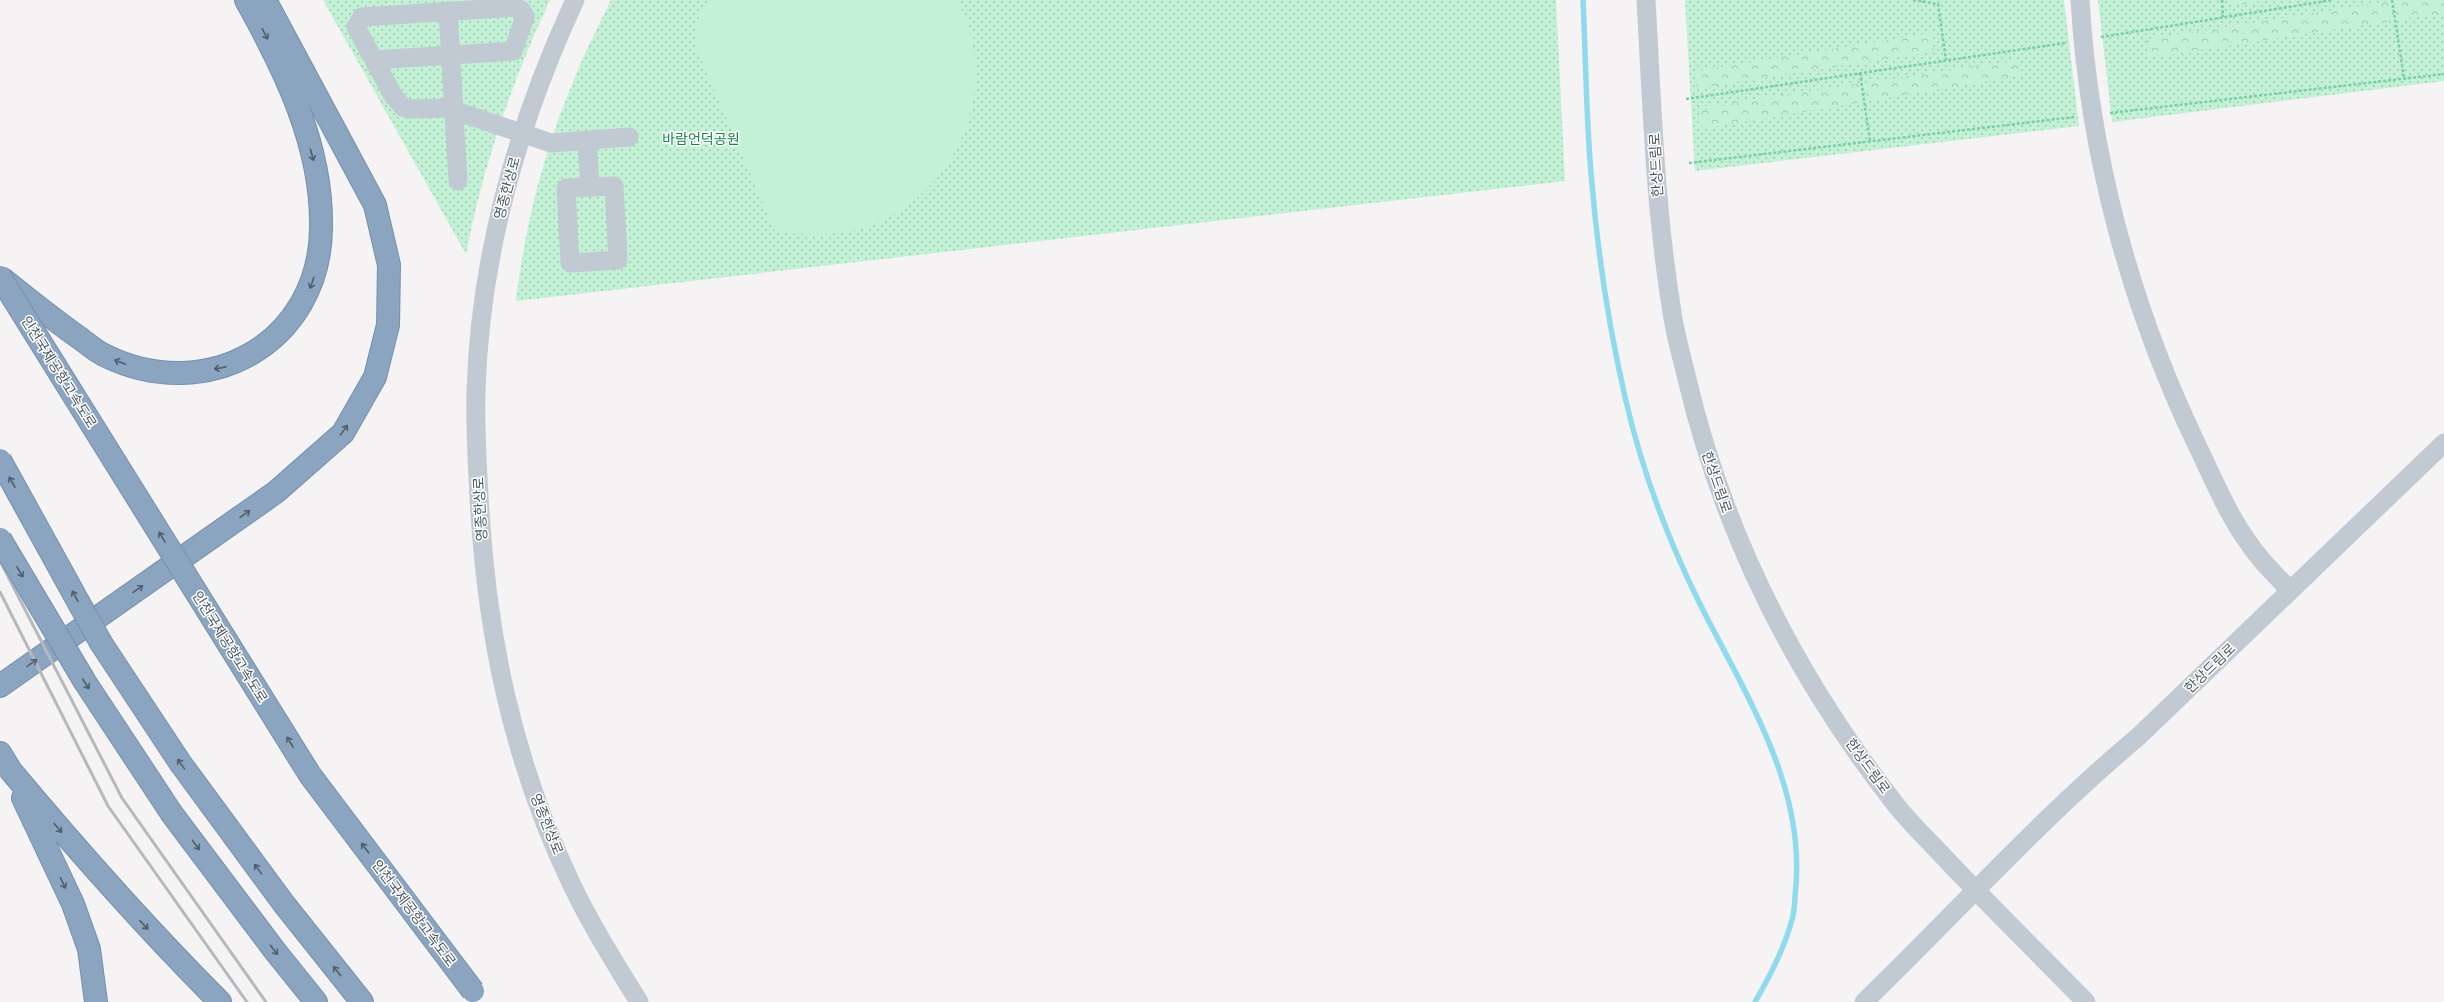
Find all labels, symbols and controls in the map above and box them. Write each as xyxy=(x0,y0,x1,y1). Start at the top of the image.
one-way arrow xyxy=(262,28,269,40)
park label: 바람언덕공원 xyxy=(662,131,740,147)
street label: 한상드림로 xyxy=(1646,132,1666,198)
one-way arrow xyxy=(309,148,316,161)
street label: 영종한상로 xyxy=(491,155,523,221)
one-way arrow xyxy=(307,277,315,289)
street label: 인천국제공항고속도로 xyxy=(18,313,100,431)
one-way arrow xyxy=(115,357,127,365)
one-way arrow xyxy=(214,364,227,372)
one-way arrow xyxy=(339,425,348,436)
street label: 한상드림로 xyxy=(1699,449,1735,515)
one-way arrow xyxy=(8,476,16,488)
street label: 영종한상로 xyxy=(470,476,490,542)
one-way arrow xyxy=(239,510,250,518)
one-way arrow xyxy=(157,531,165,543)
one-way arrow xyxy=(16,566,24,578)
one-way arrow xyxy=(133,585,144,593)
street label: 인천국제공항고속도로 xyxy=(189,588,271,706)
one-way arrow xyxy=(71,590,78,602)
street label: 한상드림로 xyxy=(2181,640,2239,696)
one-way arrow xyxy=(26,659,37,667)
one-way arrow xyxy=(82,678,90,689)
street label: 한상드림로 xyxy=(1843,735,1893,797)
one-way arrow xyxy=(285,736,293,748)
one-way arrow xyxy=(177,758,185,769)
street label: 영종한상로 xyxy=(528,791,567,857)
one-way arrow xyxy=(54,822,63,833)
one-way arrow xyxy=(192,840,200,851)
one-way arrow xyxy=(361,843,369,854)
street label: 인천국제공항고속도로 xyxy=(369,857,459,969)
one-way arrow xyxy=(254,863,262,874)
one-way arrow xyxy=(60,876,67,888)
one-way arrow xyxy=(140,920,149,930)
one-way arrow xyxy=(269,944,278,955)
one-way arrow xyxy=(333,966,342,977)

